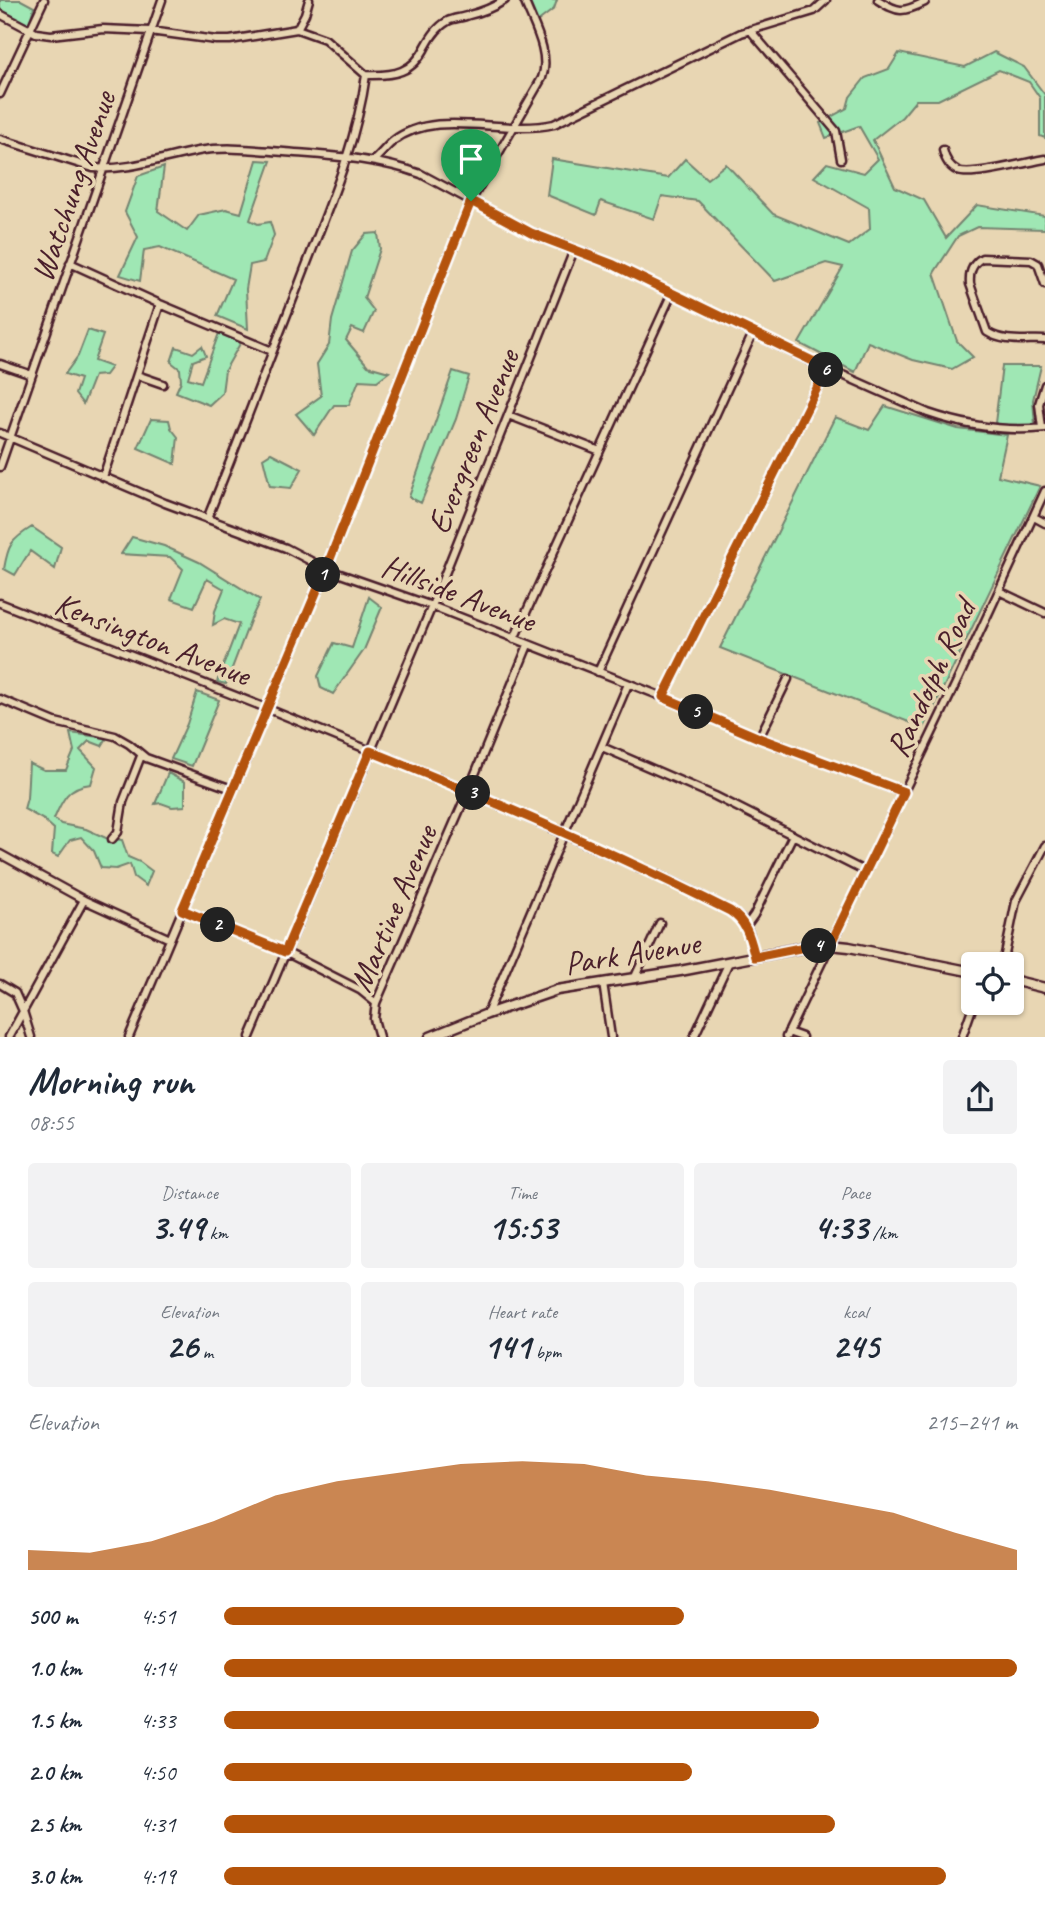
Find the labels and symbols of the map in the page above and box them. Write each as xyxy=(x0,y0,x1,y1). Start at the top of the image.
street label: Watchung Avenue xyxy=(21,84,126,287)
pin xyxy=(441,129,501,201)
street label: Evergreen Avenue xyxy=(417,341,530,539)
pin: 6 xyxy=(808,352,844,388)
street label: Hillside Avenue xyxy=(376,544,544,642)
pin: 1 xyxy=(306,558,340,592)
street label: Kensington Avenue xyxy=(49,582,258,696)
street label: Randolph Road xyxy=(876,589,988,764)
pin: 5 xyxy=(678,694,714,730)
pin: 3 xyxy=(456,776,490,810)
street label: Martine Avenue xyxy=(339,817,448,998)
pin: 2 xyxy=(200,908,235,942)
street label: Park Avenue xyxy=(562,921,705,984)
pin: 4 xyxy=(802,928,836,964)

